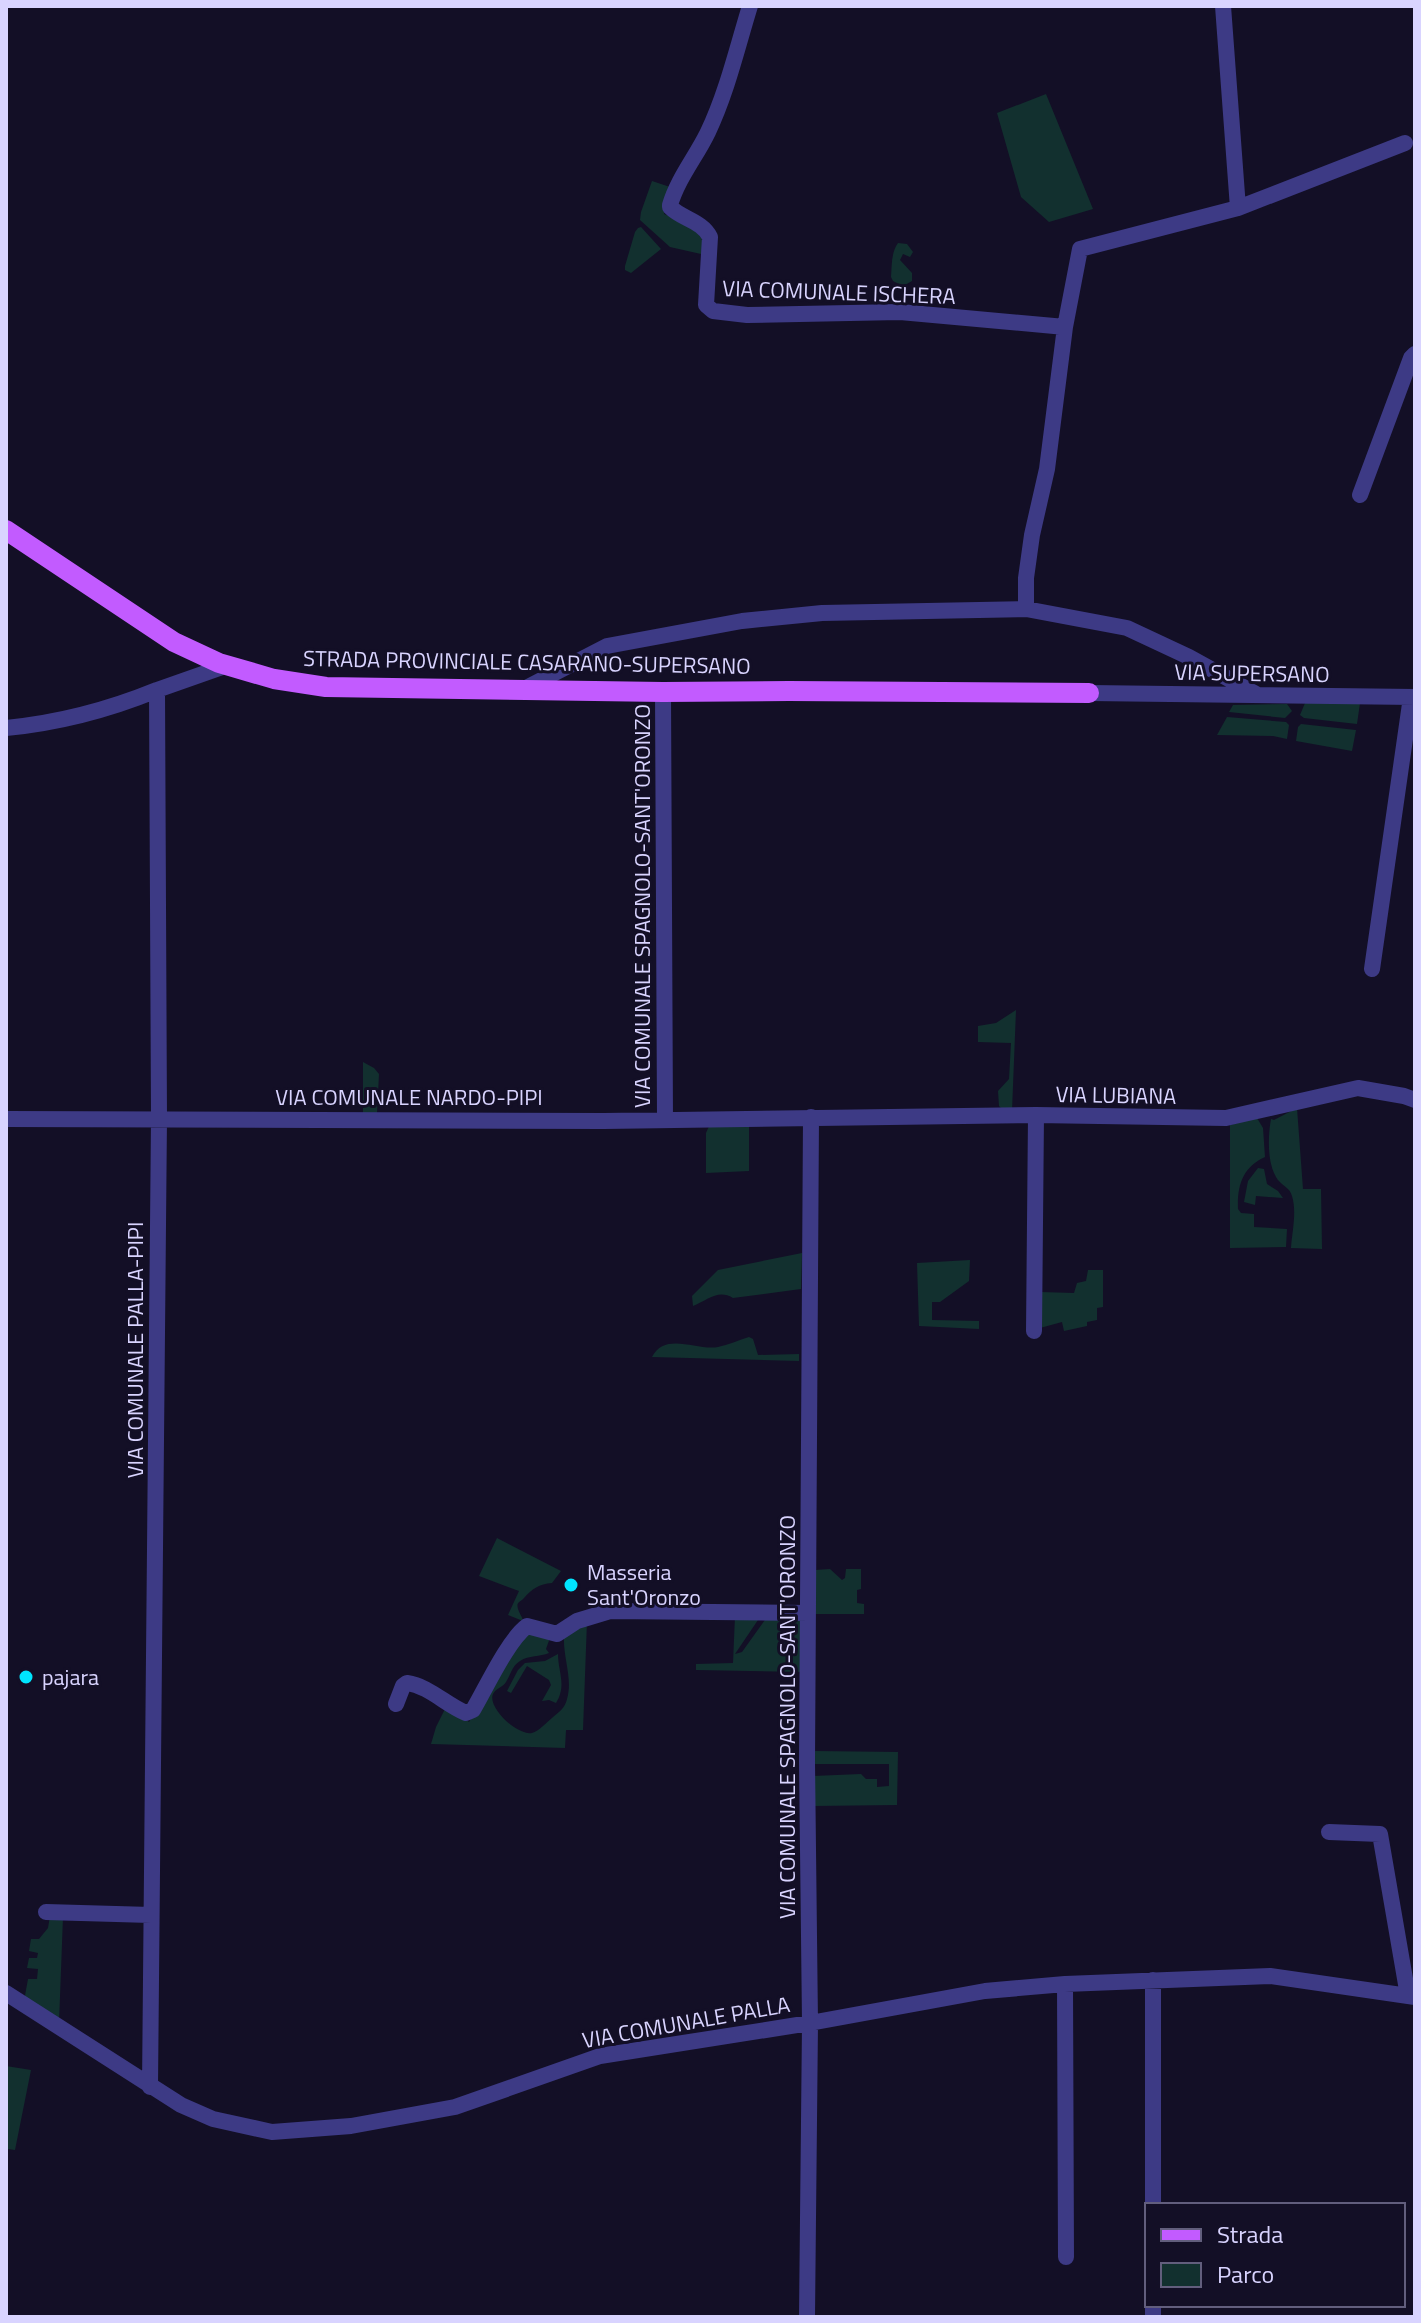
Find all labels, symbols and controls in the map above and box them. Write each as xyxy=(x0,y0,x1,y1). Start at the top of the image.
street label: VIA COMUNALE ISCHERA xyxy=(722,271,956,313)
street label: STRADA PROVINCIALE CASARANO-SUPERSANO xyxy=(303,641,751,683)
street label: VIA SUPERSANO xyxy=(1174,655,1330,691)
street label: VIA COMUNALE SPAGNOLO-SANT'ORONZO xyxy=(625,704,659,1108)
street label: VIA LUBIANA xyxy=(1055,1077,1177,1113)
street label: VIA COMUNALE NARDO-PIPI xyxy=(275,1080,543,1114)
street label: VIA COMUNALE PALLA-PIPI xyxy=(118,1222,152,1478)
street label: VIA COMUNALE SPAGNOLO-SANT'ORONZO xyxy=(770,1515,804,1919)
place label: Masseria Sant'Oronzo xyxy=(587,1555,701,1614)
marker: Masseria Sant'Oronzo xyxy=(562,1576,580,1594)
place label: pajara xyxy=(42,1660,99,1694)
marker: pajara xyxy=(17,1668,35,1686)
street label: VIA COMUNALE PALLA xyxy=(580,1987,792,2057)
legend xyxy=(1145,2203,1405,2307)
text: Strada xyxy=(1217,2216,1283,2252)
text: Parco xyxy=(1217,2256,1274,2292)

